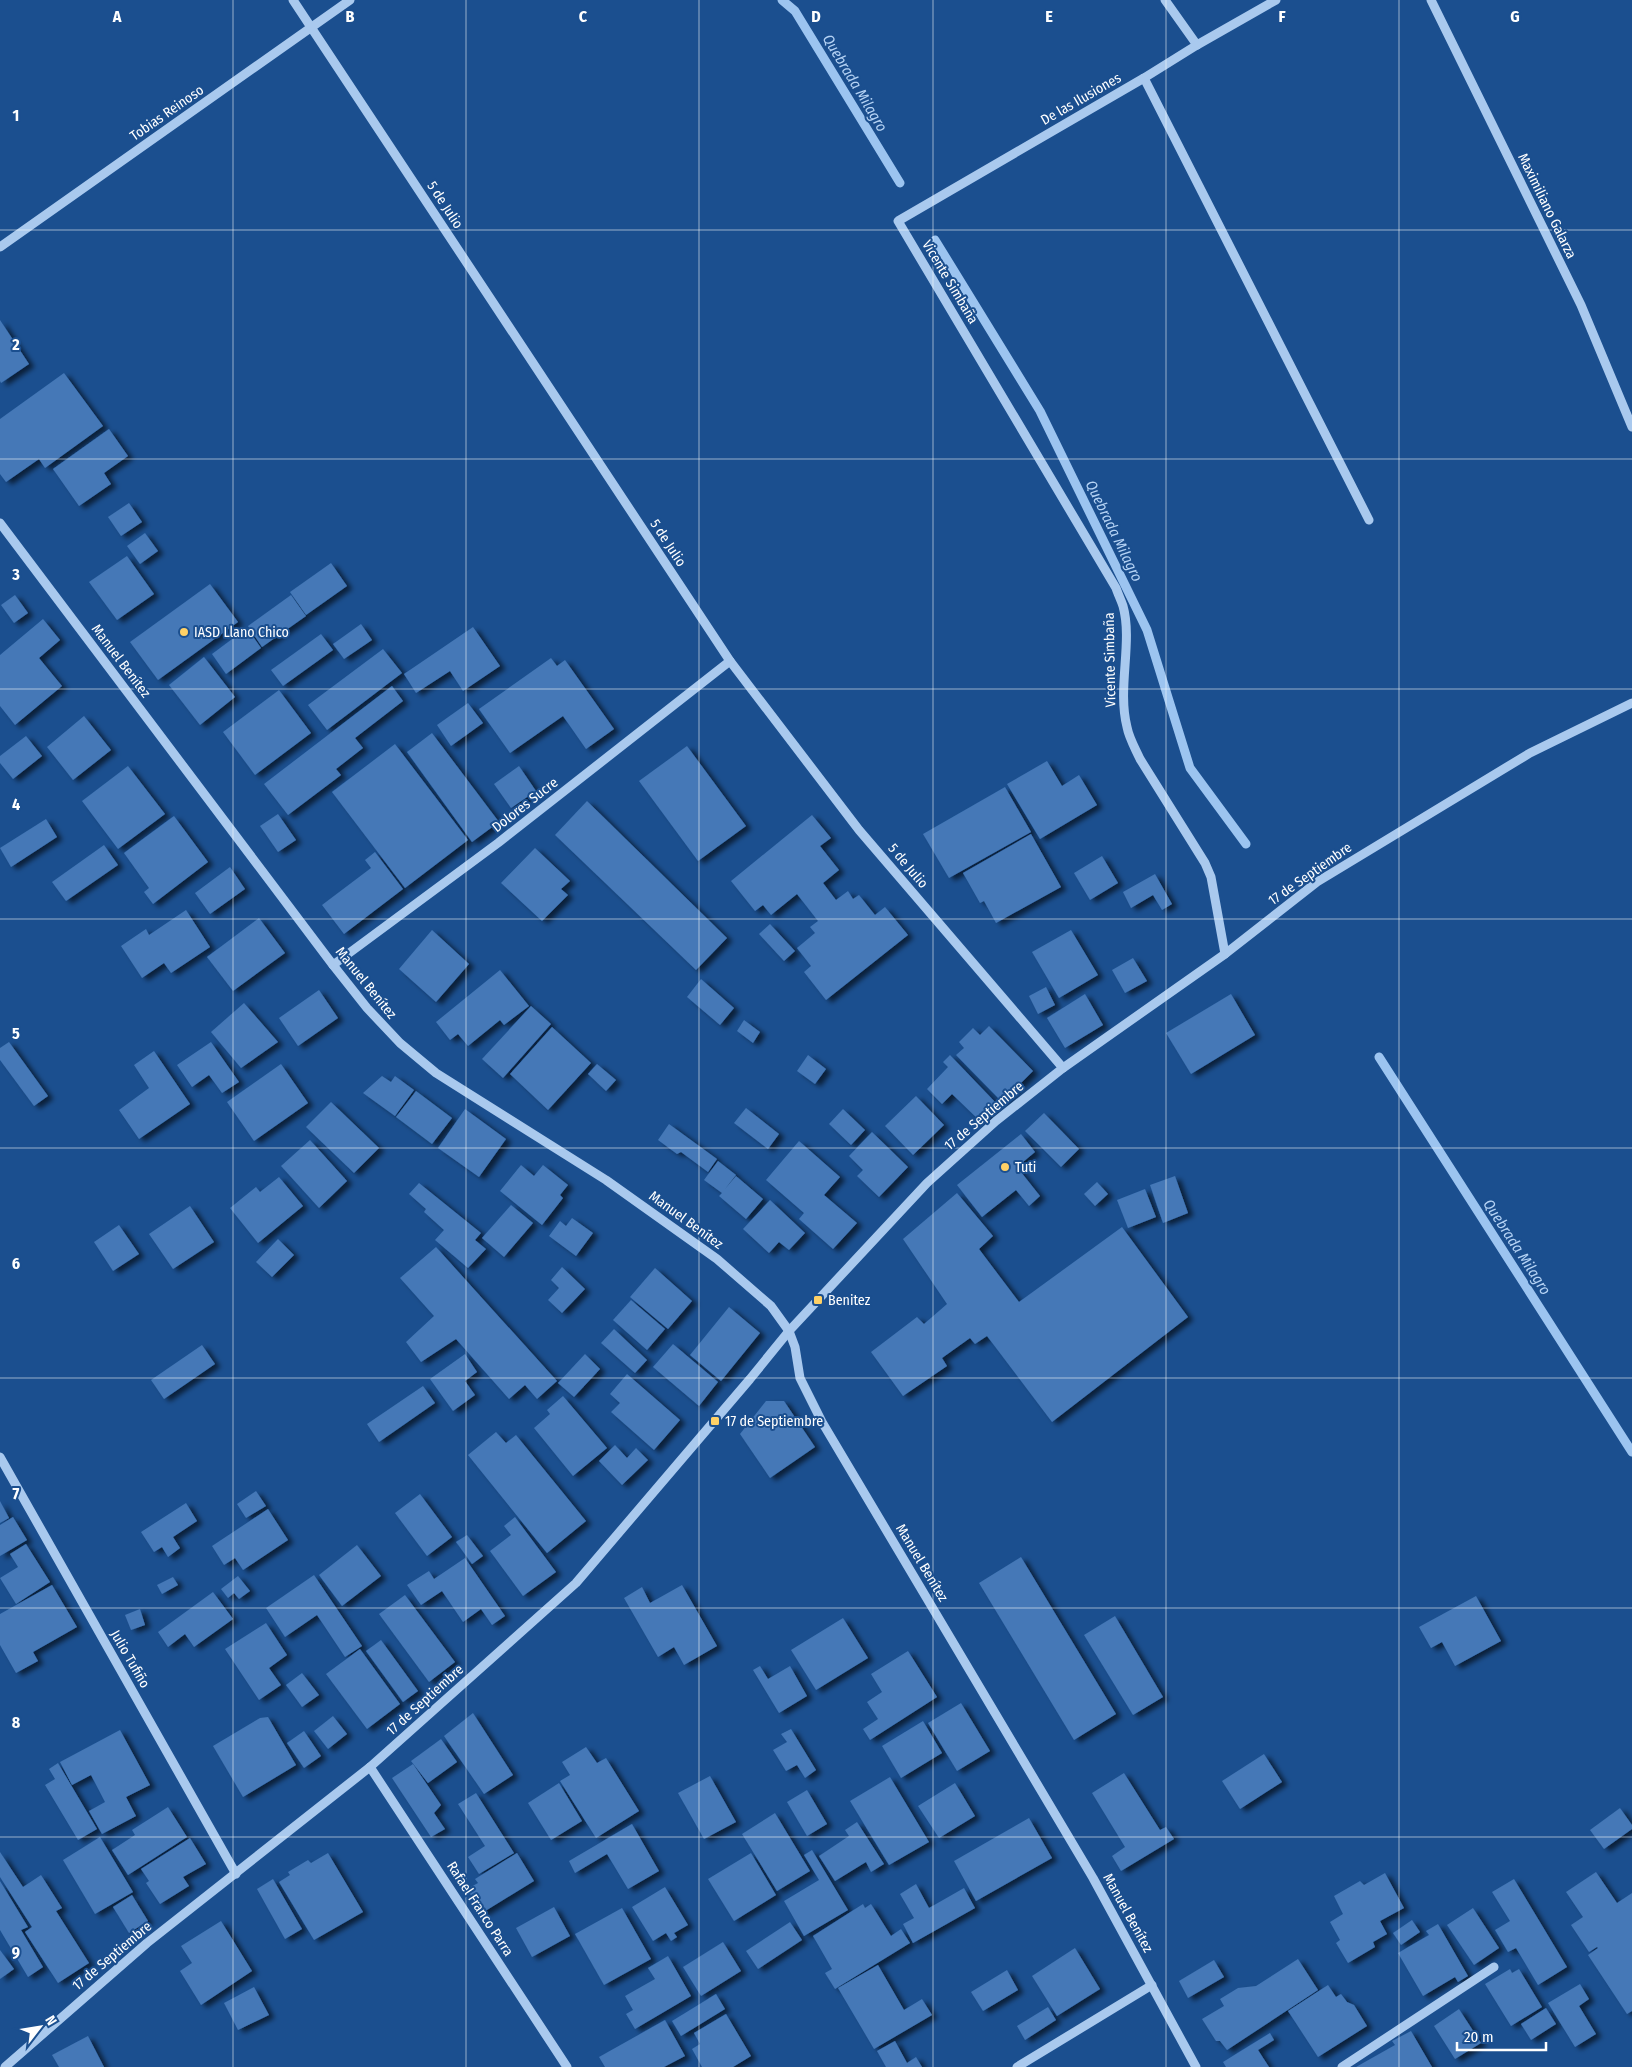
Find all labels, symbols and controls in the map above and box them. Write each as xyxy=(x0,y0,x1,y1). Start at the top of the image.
text: A xyxy=(112,7,122,26)
text: B xyxy=(346,7,355,26)
text: C xyxy=(579,7,588,26)
text: D xyxy=(811,7,821,26)
text: E xyxy=(1045,7,1053,26)
text: F xyxy=(1278,7,1286,26)
text: G xyxy=(1510,7,1520,26)
water label: Quebrada Milagro xyxy=(819,31,891,135)
street label: De las Ilusiones xyxy=(1038,69,1124,129)
street label: Tobias Reinoso xyxy=(127,81,207,145)
text: 1 xyxy=(13,106,19,125)
street label: Maximiliano Galarza xyxy=(1514,151,1580,262)
street label: 5 de Julio xyxy=(423,178,467,232)
street label: Vicente Simbaña xyxy=(918,237,982,327)
text: 2 xyxy=(11,335,20,354)
water label: Quebrada Milagro xyxy=(1082,477,1146,585)
street label: 5 de Julio xyxy=(646,516,690,570)
text: 3 xyxy=(11,565,20,584)
street label: Vicente Simbaña xyxy=(1101,612,1119,708)
street label: Manuel Benítez xyxy=(88,621,154,701)
place label: IASD Llano Chico xyxy=(194,624,289,641)
marker: IASD Llano Chico xyxy=(178,626,190,638)
street label: Dolores Sucre xyxy=(489,774,561,836)
text: 4 xyxy=(12,795,20,814)
street label: 17 de Septiembre xyxy=(1265,839,1355,909)
street label: 5 de Julio xyxy=(884,840,932,892)
street label: Manuel Benítez xyxy=(332,944,400,1023)
text: 5 xyxy=(12,1024,20,1043)
street label: 17 de Septiembre xyxy=(941,1078,1027,1154)
place label: Tuti xyxy=(1015,1159,1036,1176)
marker: Tuti xyxy=(999,1161,1011,1173)
street label: Manuel Benítez xyxy=(646,1187,727,1253)
water label: Quebrada Milagro xyxy=(1479,1196,1555,1298)
text: 6 xyxy=(12,1254,20,1273)
place label: Benitez xyxy=(828,1292,871,1309)
marker: Benitez xyxy=(812,1294,824,1306)
place label: 17 de Septiembre xyxy=(725,1413,823,1430)
marker: 17 de Septiembre xyxy=(709,1415,721,1427)
text: 7 xyxy=(13,1484,20,1503)
street label: Manuel Benítez xyxy=(892,1521,952,1605)
street label: Julio Tufiño xyxy=(107,1627,153,1691)
street label: 17 de Septiembre xyxy=(383,1661,467,1739)
text: 8 xyxy=(12,1713,21,1732)
street label: Rafael Franco Parra xyxy=(443,1858,517,1960)
street label: Manuel Benítez xyxy=(1099,1871,1157,1956)
street label: 17 de Septiembre xyxy=(69,1918,155,1994)
text: 9 xyxy=(12,1943,20,1962)
north arrow xyxy=(15,2002,65,2052)
text: N xyxy=(41,2013,60,2029)
scale bar xyxy=(1457,2020,1546,2052)
text: 20 m xyxy=(1464,2028,1494,2046)

